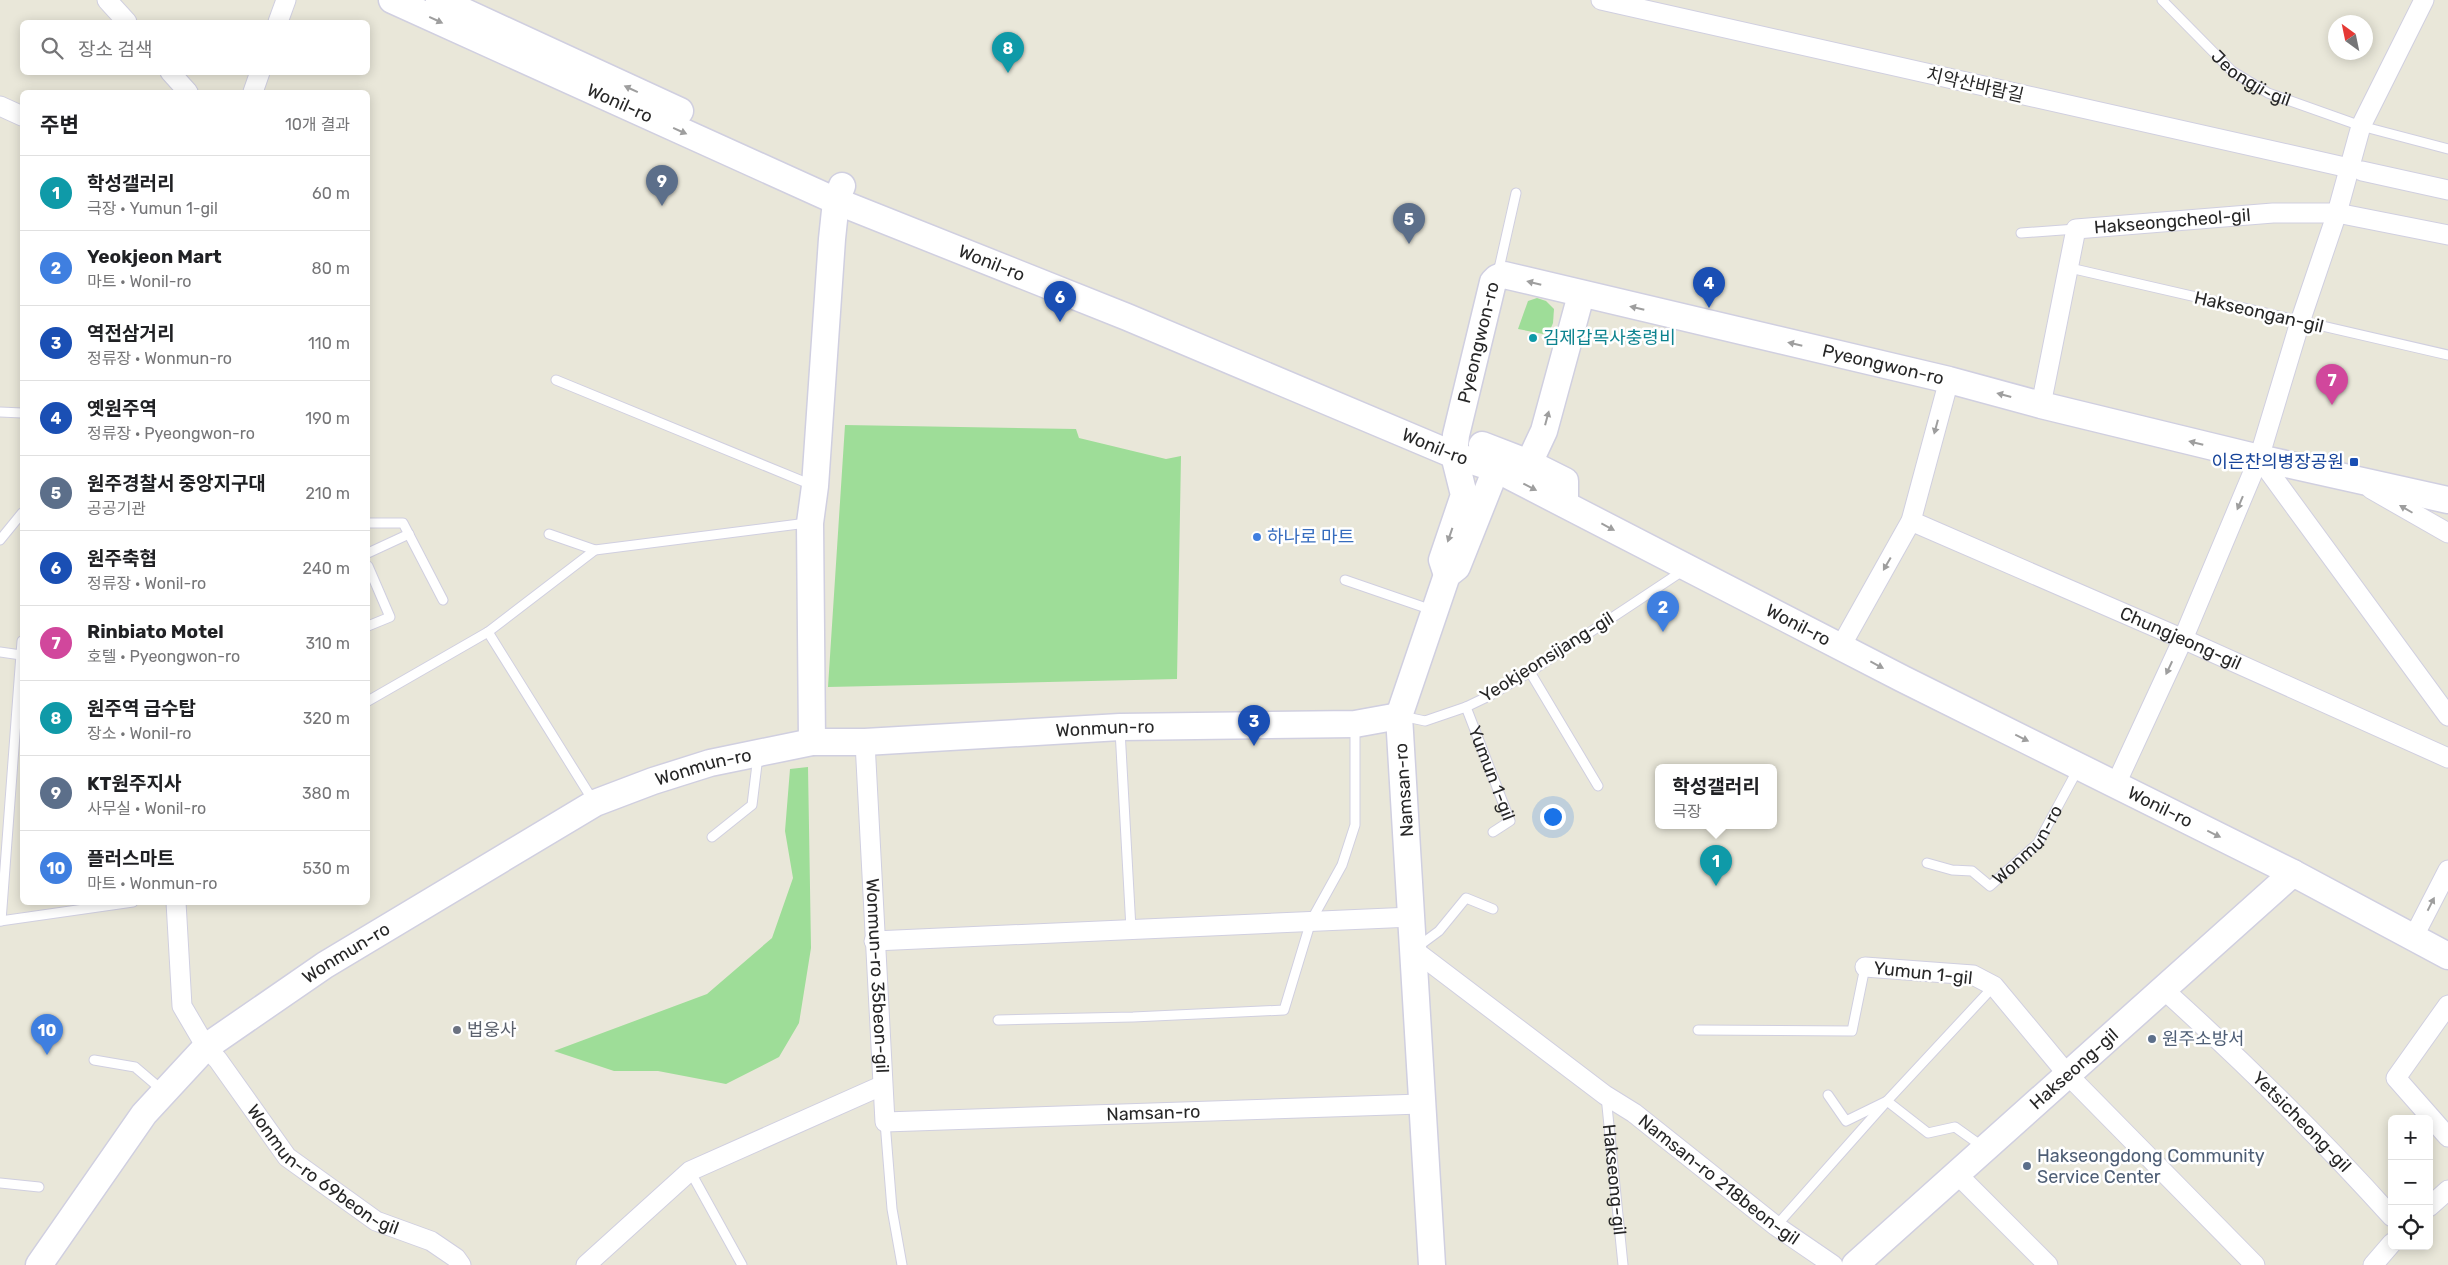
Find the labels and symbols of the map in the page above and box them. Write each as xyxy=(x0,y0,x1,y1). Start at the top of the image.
north arrow xyxy=(2328,15,2373,60)
one-way arrow xyxy=(429,17,443,25)
pin: 8 xyxy=(992,32,1024,73)
street label: Jeongji-gil xyxy=(2207,45,2294,111)
street label: 치악산바람길 xyxy=(1924,63,2026,107)
street label: Wonil-ro xyxy=(583,79,656,128)
one-way arrow xyxy=(624,84,638,92)
one-way arrow xyxy=(673,127,687,135)
pin: 9 xyxy=(646,165,678,206)
pin: 5 xyxy=(1393,203,1425,244)
street label: Hakseongcheol-gil xyxy=(2093,204,2251,239)
street label: Wonil-ro xyxy=(955,240,1028,286)
pin: 4 xyxy=(1693,267,1725,308)
street label: Pyeongwon-ro xyxy=(1453,279,1504,406)
one-way arrow xyxy=(1526,279,1542,287)
pin: 6 xyxy=(1044,281,1076,322)
street label: Hakseongan-gil xyxy=(2192,286,2326,338)
one-way arrow xyxy=(1629,304,1644,312)
place label: 김제갑목사충령비 xyxy=(1543,327,1675,349)
marker: 김제갑목사충령비 xyxy=(1527,332,1539,344)
street label: Pyeongwon-ro xyxy=(1820,339,1946,389)
one-way arrow xyxy=(1787,340,1803,348)
pin: 7 xyxy=(2316,364,2348,405)
one-way arrow xyxy=(1996,391,2011,399)
one-way arrow xyxy=(1544,411,1552,426)
one-way arrow xyxy=(1932,419,1940,434)
street label: Wonil-ro xyxy=(1399,423,1471,470)
one-way arrow xyxy=(2188,438,2203,446)
place label: 이은찬의병장공원 xyxy=(2212,451,2344,473)
marker: 이은찬의병장공원 xyxy=(2348,456,2360,468)
one-way arrow xyxy=(1523,482,1538,491)
one-way arrow xyxy=(2236,496,2244,511)
one-way arrow xyxy=(2399,504,2412,513)
one-way arrow xyxy=(1601,523,1615,531)
place label: 하나로 마트 xyxy=(1267,526,1354,548)
one-way arrow xyxy=(1446,528,1454,543)
marker: 하나로 마트 xyxy=(1251,531,1263,543)
one-way arrow xyxy=(1883,557,1892,570)
pin: 2 xyxy=(1647,591,1679,632)
street label: Wonil-ro xyxy=(1762,599,1834,651)
street label: Chungjeong-gil xyxy=(2116,602,2245,675)
street label: Yeokjeonsijang-gil xyxy=(1476,607,1618,707)
one-way arrow xyxy=(1870,661,1884,669)
one-way arrow xyxy=(2165,661,2173,675)
pin: 3 xyxy=(1238,705,1270,746)
street label: Wonmun-ro xyxy=(1055,716,1155,742)
street label: Yumun 1-gil xyxy=(1463,723,1520,824)
one-way arrow xyxy=(2015,734,2029,742)
street label: Namsan-ro xyxy=(1390,742,1418,838)
street label: Wonmun-ro xyxy=(653,744,753,791)
street label: Wonil-ro xyxy=(2124,782,2196,832)
street label: Wonmun-ro xyxy=(1988,801,2067,889)
your location xyxy=(1540,804,1566,830)
one-way arrow xyxy=(2207,831,2221,839)
pin: 1 xyxy=(1700,845,1732,886)
street label: Wonmun-ro 35beon-gil xyxy=(861,878,893,1074)
one-way arrow xyxy=(2427,896,2435,911)
street label: Wonmun-ro xyxy=(298,918,394,988)
street label: Yumun 1-gil xyxy=(1872,957,1974,989)
pin: 10 xyxy=(31,1014,63,1055)
place label: 법웅사 xyxy=(467,1019,517,1041)
marker: 법웅사 xyxy=(451,1024,463,1036)
street label: Hakseong-gil xyxy=(2025,1024,2123,1114)
place label: 원주소방서 xyxy=(2162,1028,2245,1050)
marker: 원주소방서 xyxy=(2146,1033,2158,1045)
street label: Yetsicheong-gil xyxy=(2247,1067,2356,1177)
street label: Wonmun-ro 69beon-gil xyxy=(242,1100,402,1239)
street label: Namsan-ro xyxy=(1106,1100,1201,1126)
street label: Namsan-ro 218beon-gil xyxy=(1634,1110,1804,1250)
street label: Hakseong-gil xyxy=(1598,1123,1631,1236)
place label: Hakseongdong Community Service Center xyxy=(2037,1145,2265,1188)
marker: Hakseongdong Community Service Center xyxy=(2021,1160,2033,1172)

